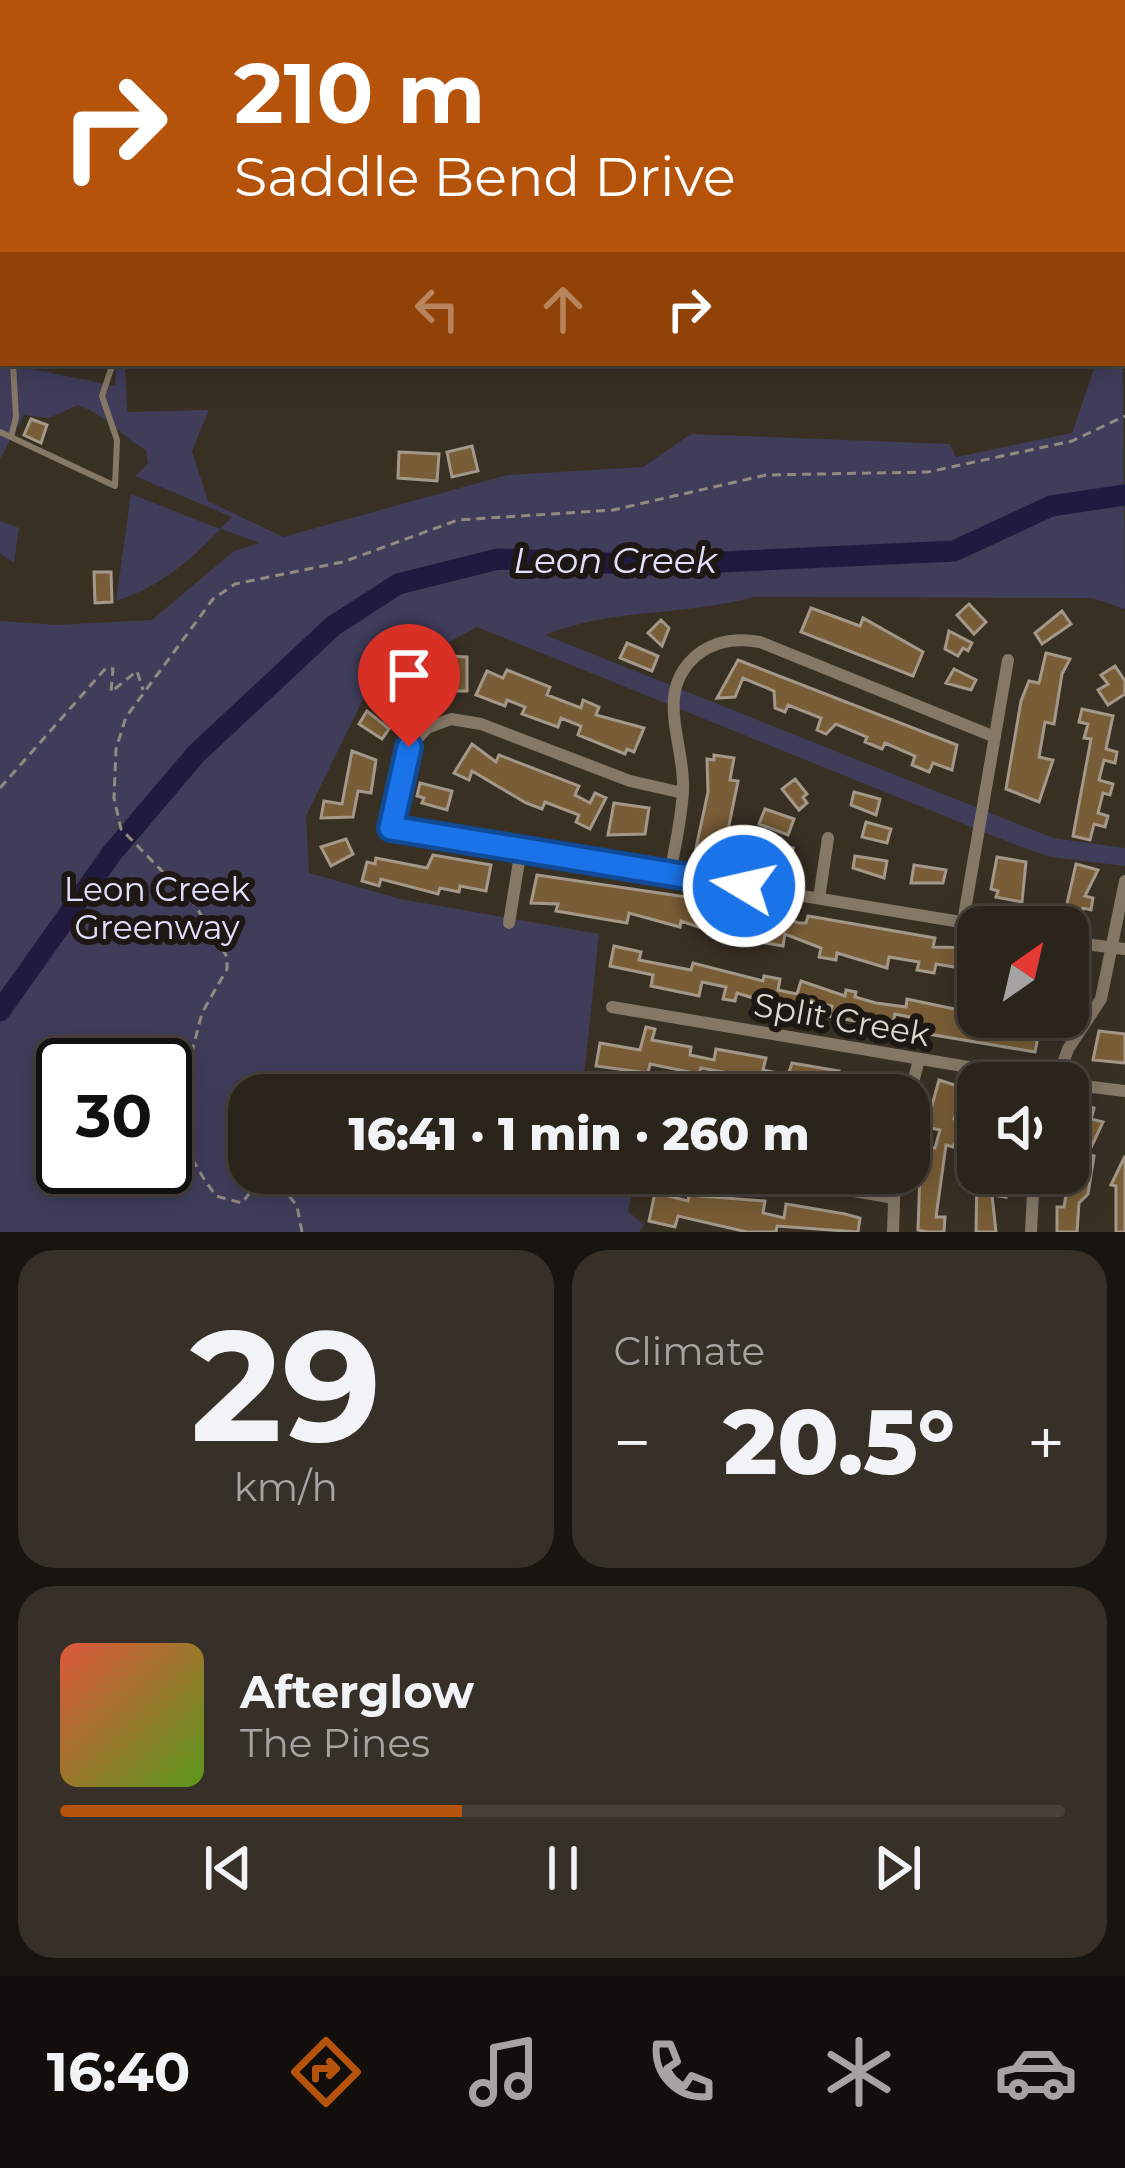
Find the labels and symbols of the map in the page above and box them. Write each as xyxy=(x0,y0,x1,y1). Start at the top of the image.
water label: Leon Creek xyxy=(513,538,718,582)
pin xyxy=(358,624,460,747)
position arrow xyxy=(681,823,807,949)
park label: Leon Creek Greenway xyxy=(64,869,251,947)
north arrow xyxy=(957,906,1089,1038)
street label: Split Creek xyxy=(751,984,933,1054)
speed limit sign: 30 xyxy=(36,1038,192,1194)

